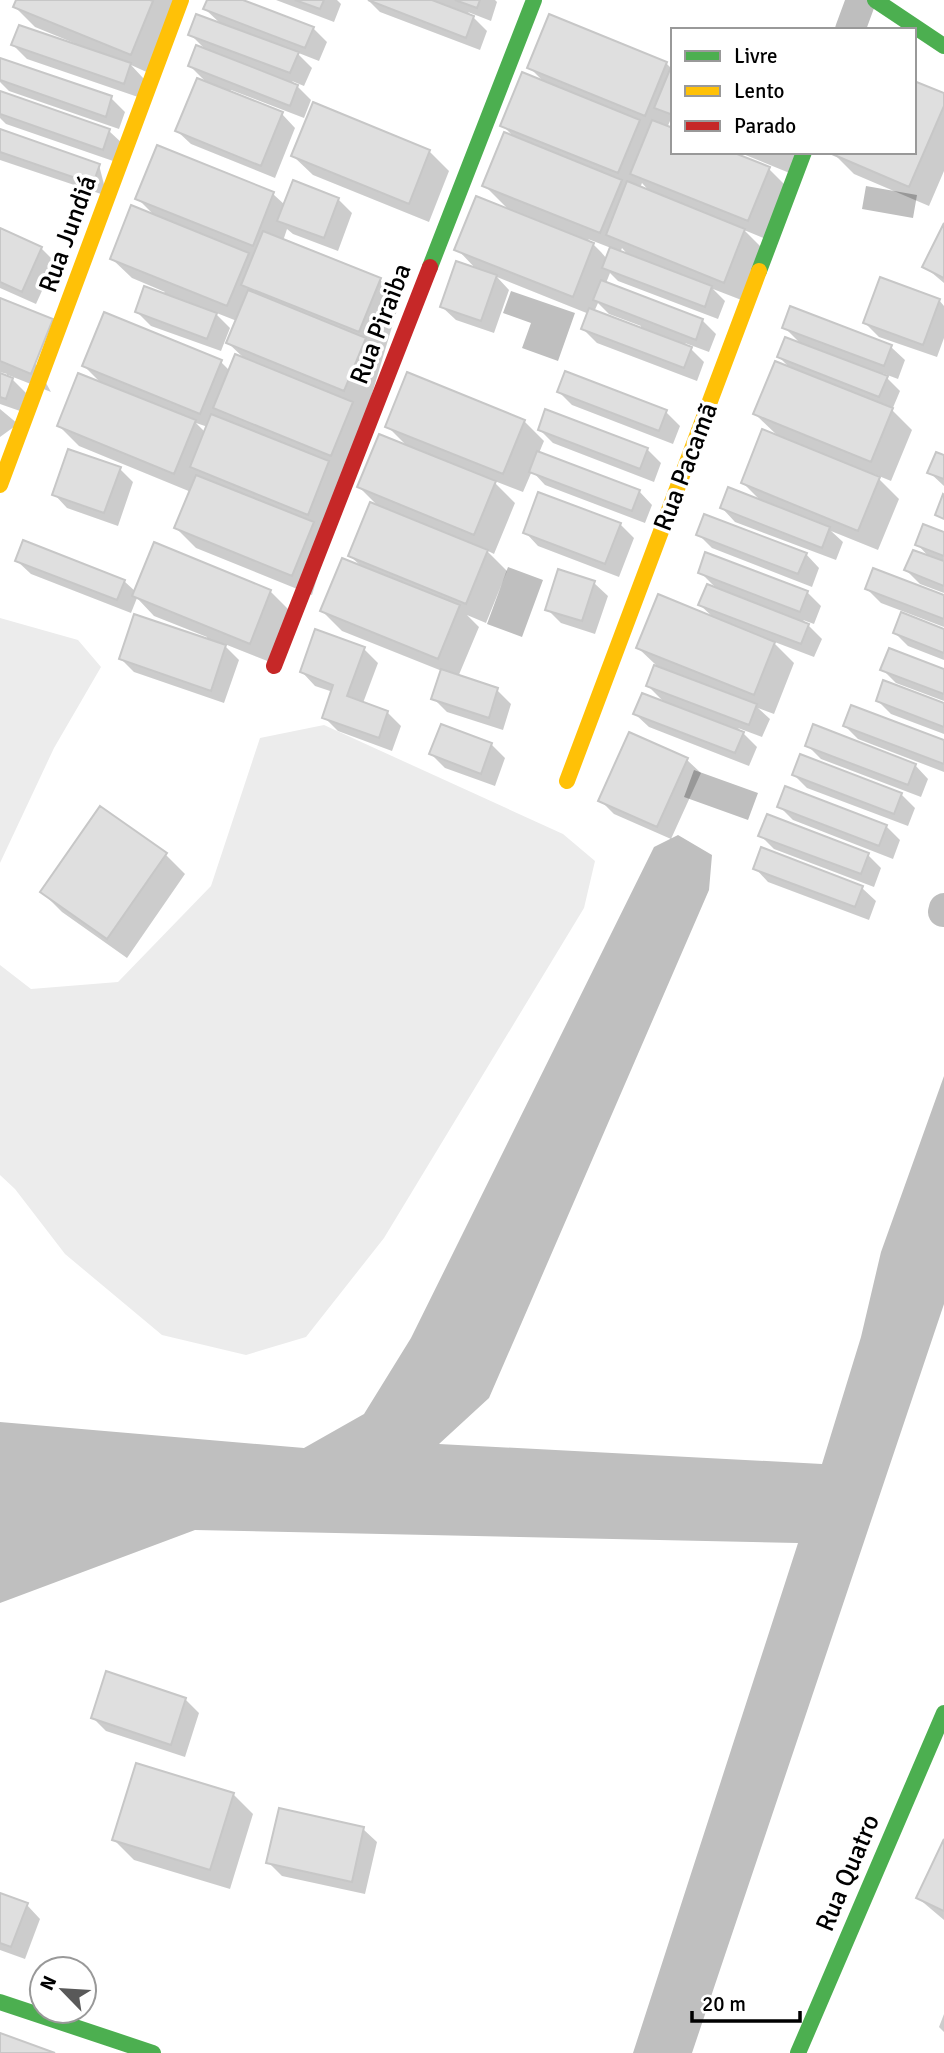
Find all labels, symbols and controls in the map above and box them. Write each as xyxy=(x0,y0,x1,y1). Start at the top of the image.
legend xyxy=(671,28,916,154)
text: Livre xyxy=(734,43,777,69)
text: Lento xyxy=(734,78,784,104)
text: Parado xyxy=(734,113,796,139)
street label: Rua Jundiá xyxy=(32,171,104,297)
street label: Rua Piraiba xyxy=(343,259,419,389)
street label: Rua Pacamã xyxy=(647,398,725,536)
street label: Rua Quatro xyxy=(809,1810,887,1936)
north arrow xyxy=(28,1955,98,2025)
text: N xyxy=(35,1972,62,1994)
scale bar xyxy=(692,1980,800,2024)
text: 20 m xyxy=(702,1991,746,2017)

